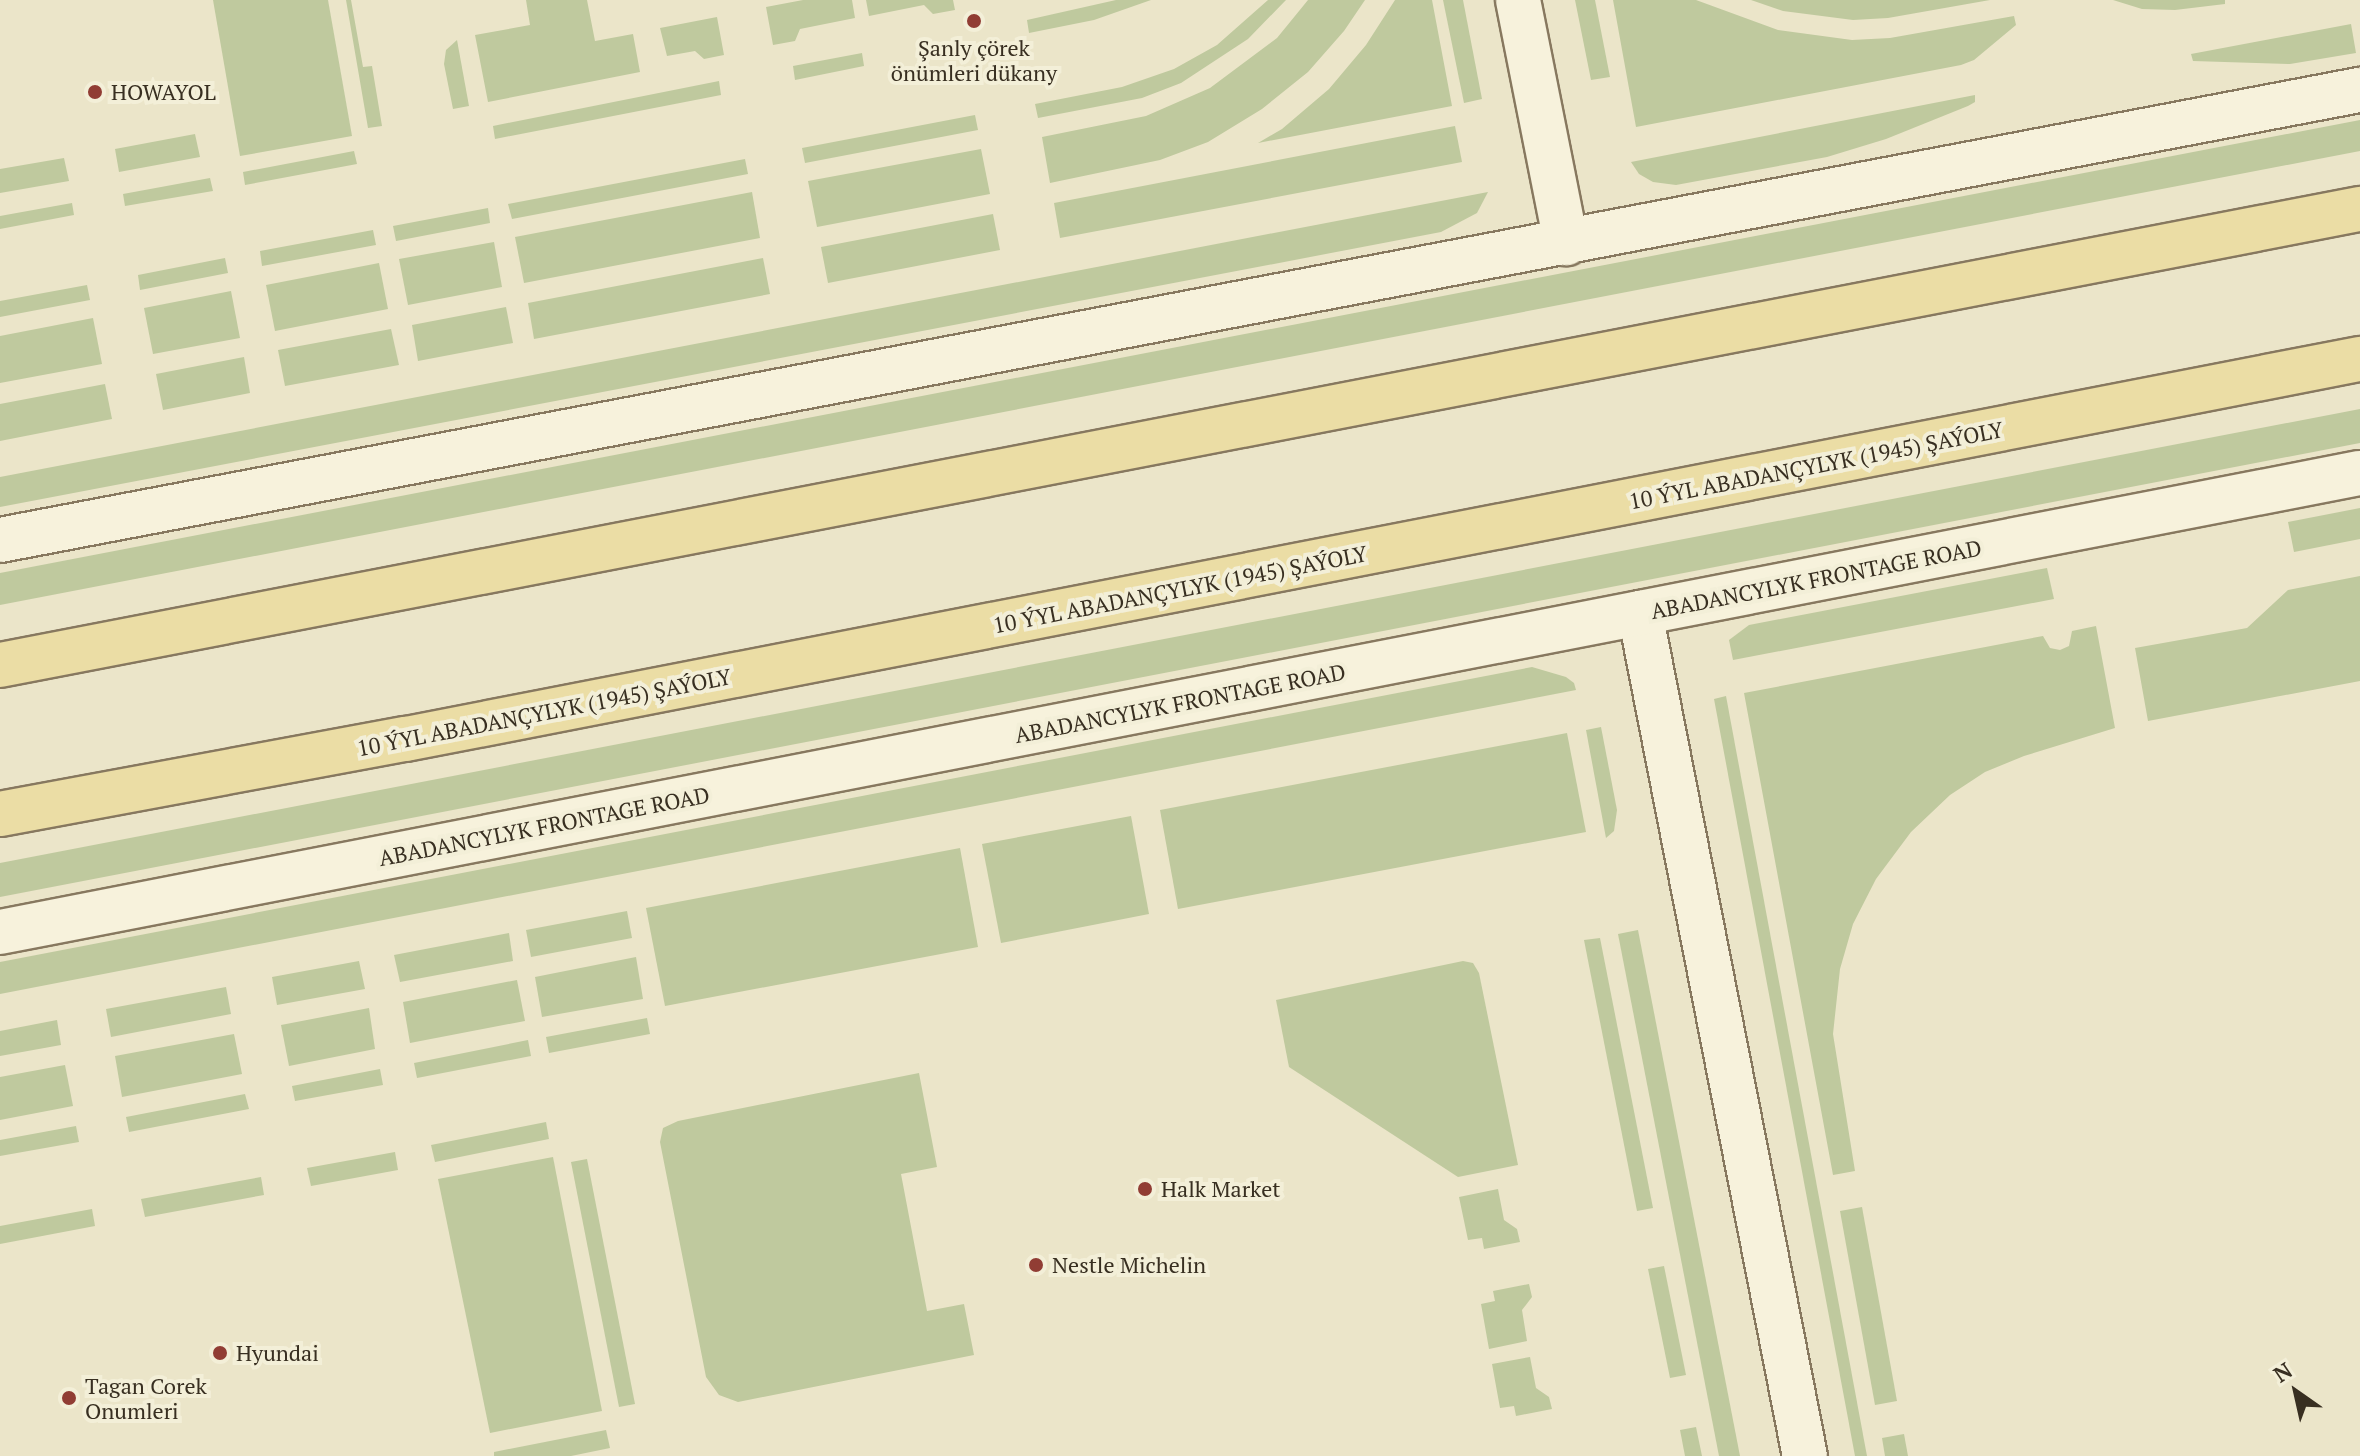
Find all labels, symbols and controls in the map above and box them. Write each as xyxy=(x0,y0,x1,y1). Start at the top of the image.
marker: Şanly çörek önümleri dükany xyxy=(965,12,983,30)
place label: Şanly çörek önümleri dükany xyxy=(891,34,1057,86)
place label: HOWAYOL xyxy=(111,79,216,105)
marker: HOWAYOL xyxy=(86,83,104,101)
street label: 10 ÝYL ABADANÇYLYK (1945) ŞAÝOLY xyxy=(1626,416,2006,514)
street label: ABADANCYLYK FRONTAGE ROAD xyxy=(1648,534,1984,624)
street label: 10 ÝYL ABADANÇYLYK (1945) ŞAÝOLY xyxy=(990,540,1370,638)
street label: ABADANCYLYK FRONTAGE ROAD xyxy=(1012,658,1348,748)
street label: 10 ÝYL ABADANÇYLYK (1945) ŞAÝOLY xyxy=(354,663,734,761)
street label: ABADANCYLYK FRONTAGE ROAD xyxy=(376,781,712,871)
place label: Halk Market xyxy=(1161,1176,1280,1202)
marker: Halk Market xyxy=(1136,1180,1154,1198)
place label: Nestle Michelin xyxy=(1052,1252,1206,1278)
marker: Nestle Michelin xyxy=(1027,1256,1045,1274)
place label: Hyundai xyxy=(236,1340,319,1366)
marker: Hyundai xyxy=(211,1344,229,1362)
north arrow xyxy=(2256,1352,2336,1432)
text: N xyxy=(2267,1355,2297,1388)
place label: Tagan Corek Onumleri xyxy=(85,1372,207,1424)
marker: Tagan Corek Onumleri xyxy=(60,1389,78,1407)

